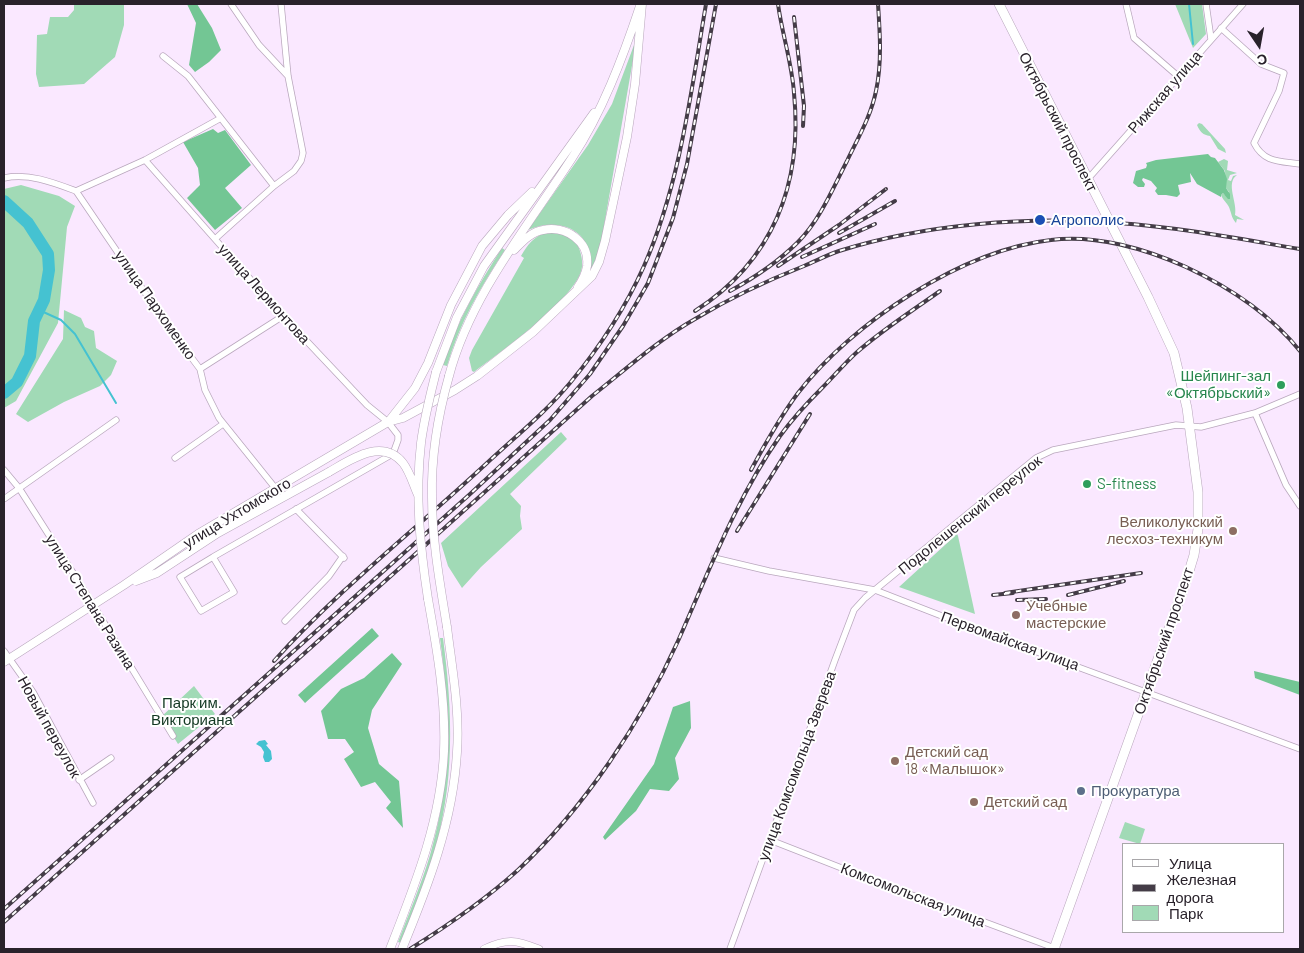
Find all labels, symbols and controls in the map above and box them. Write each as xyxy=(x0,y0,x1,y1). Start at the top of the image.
north arrow xyxy=(1234,20,1284,70)
street label: Рижская улица xyxy=(1124,47,1206,137)
street label: Октябрьский проспект xyxy=(1015,49,1101,195)
text: С xyxy=(1256,51,1269,70)
place label: Агрополис xyxy=(1051,211,1124,229)
marker: Агрополис xyxy=(1033,213,1047,227)
street label: улица Лермонтова xyxy=(214,240,314,348)
street label: улица Пархоменко xyxy=(111,247,199,363)
place label: Шейпинг-зал «Октябрьский» xyxy=(1166,367,1271,402)
marker: Шейпинг-зал «Октябрьский» xyxy=(1275,379,1287,391)
street label: Подолешенский переулок xyxy=(895,452,1045,578)
street label: улица Ухтомского xyxy=(180,474,294,552)
place label: S-fitness xyxy=(1097,475,1156,493)
marker: S-fitness xyxy=(1081,478,1093,490)
place label: Великолукский лесхоз-техникум xyxy=(1107,513,1223,548)
marker: Великолукский лесхоз-техникум xyxy=(1227,525,1239,537)
street label: улица Степана Разина xyxy=(41,531,139,673)
street label: Октябрьский проспект xyxy=(1130,565,1198,717)
place label: Учебные мастерские xyxy=(1026,597,1106,632)
street label: Первомайская улица xyxy=(938,608,1082,674)
marker: Учебные мастерские xyxy=(1010,609,1022,621)
street label: улица Комсомольца Зверева xyxy=(754,669,840,863)
street label: Новый переулок xyxy=(14,673,84,781)
park label: Парк им. Викториана xyxy=(151,694,233,729)
place label: Детский сад 18 «Малышок» xyxy=(905,743,1005,778)
marker: Детский сад 18 «Малышок» xyxy=(889,755,901,767)
place label: Прокуратура xyxy=(1091,782,1180,800)
marker: Прокуратура xyxy=(1075,785,1087,797)
place label: Детский сад xyxy=(984,793,1067,811)
marker: Детский сад xyxy=(968,796,980,808)
legend xyxy=(1122,843,1284,933)
text: Улица xyxy=(1169,854,1212,872)
street label: Комсомольская улица xyxy=(838,859,988,931)
text: Железная дорога xyxy=(1166,870,1236,906)
text: Парк xyxy=(1169,904,1203,922)

